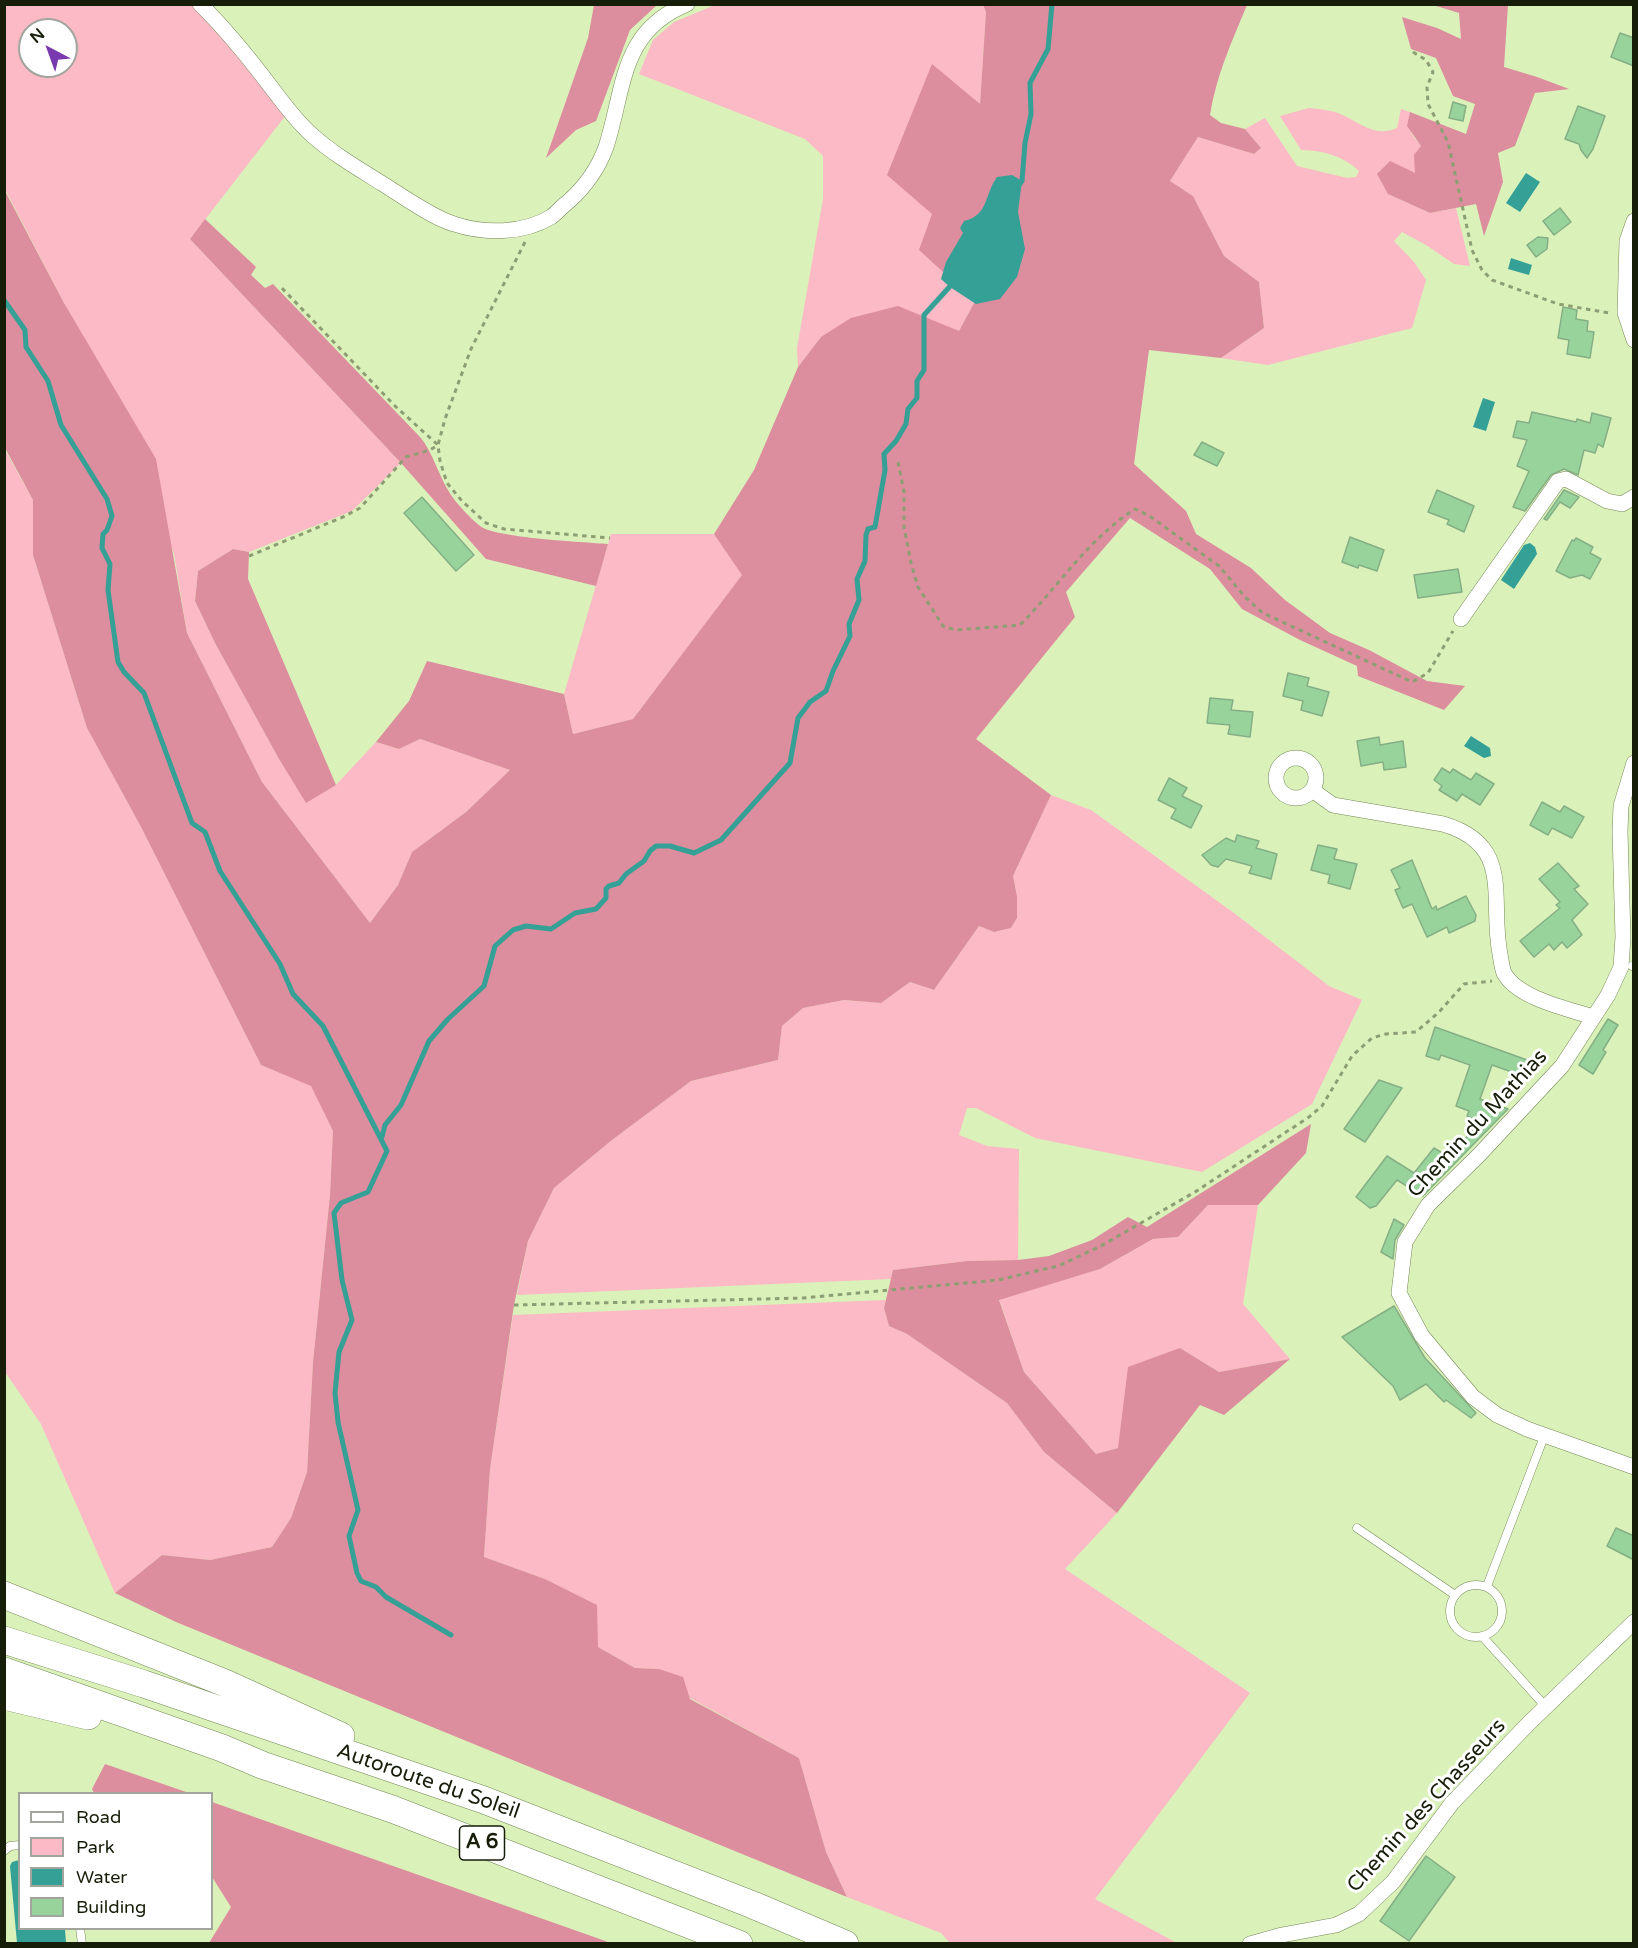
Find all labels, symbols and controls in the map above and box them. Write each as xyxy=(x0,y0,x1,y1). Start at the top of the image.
north arrow xyxy=(18,18,78,78)
text: N xyxy=(26,24,49,48)
street label: Chemin du Mathias xyxy=(1403,1045,1553,1203)
street label: Chemin des Chasseurs xyxy=(1342,1714,1512,1898)
street label: Autoroute du Soleil xyxy=(333,1739,523,1825)
legend xyxy=(18,1792,213,1930)
text: Road xyxy=(76,1806,121,1828)
road number: A 6 xyxy=(460,1826,504,1860)
text: Park xyxy=(76,1836,114,1858)
text: Water xyxy=(76,1866,127,1888)
text: Building xyxy=(76,1896,146,1918)

